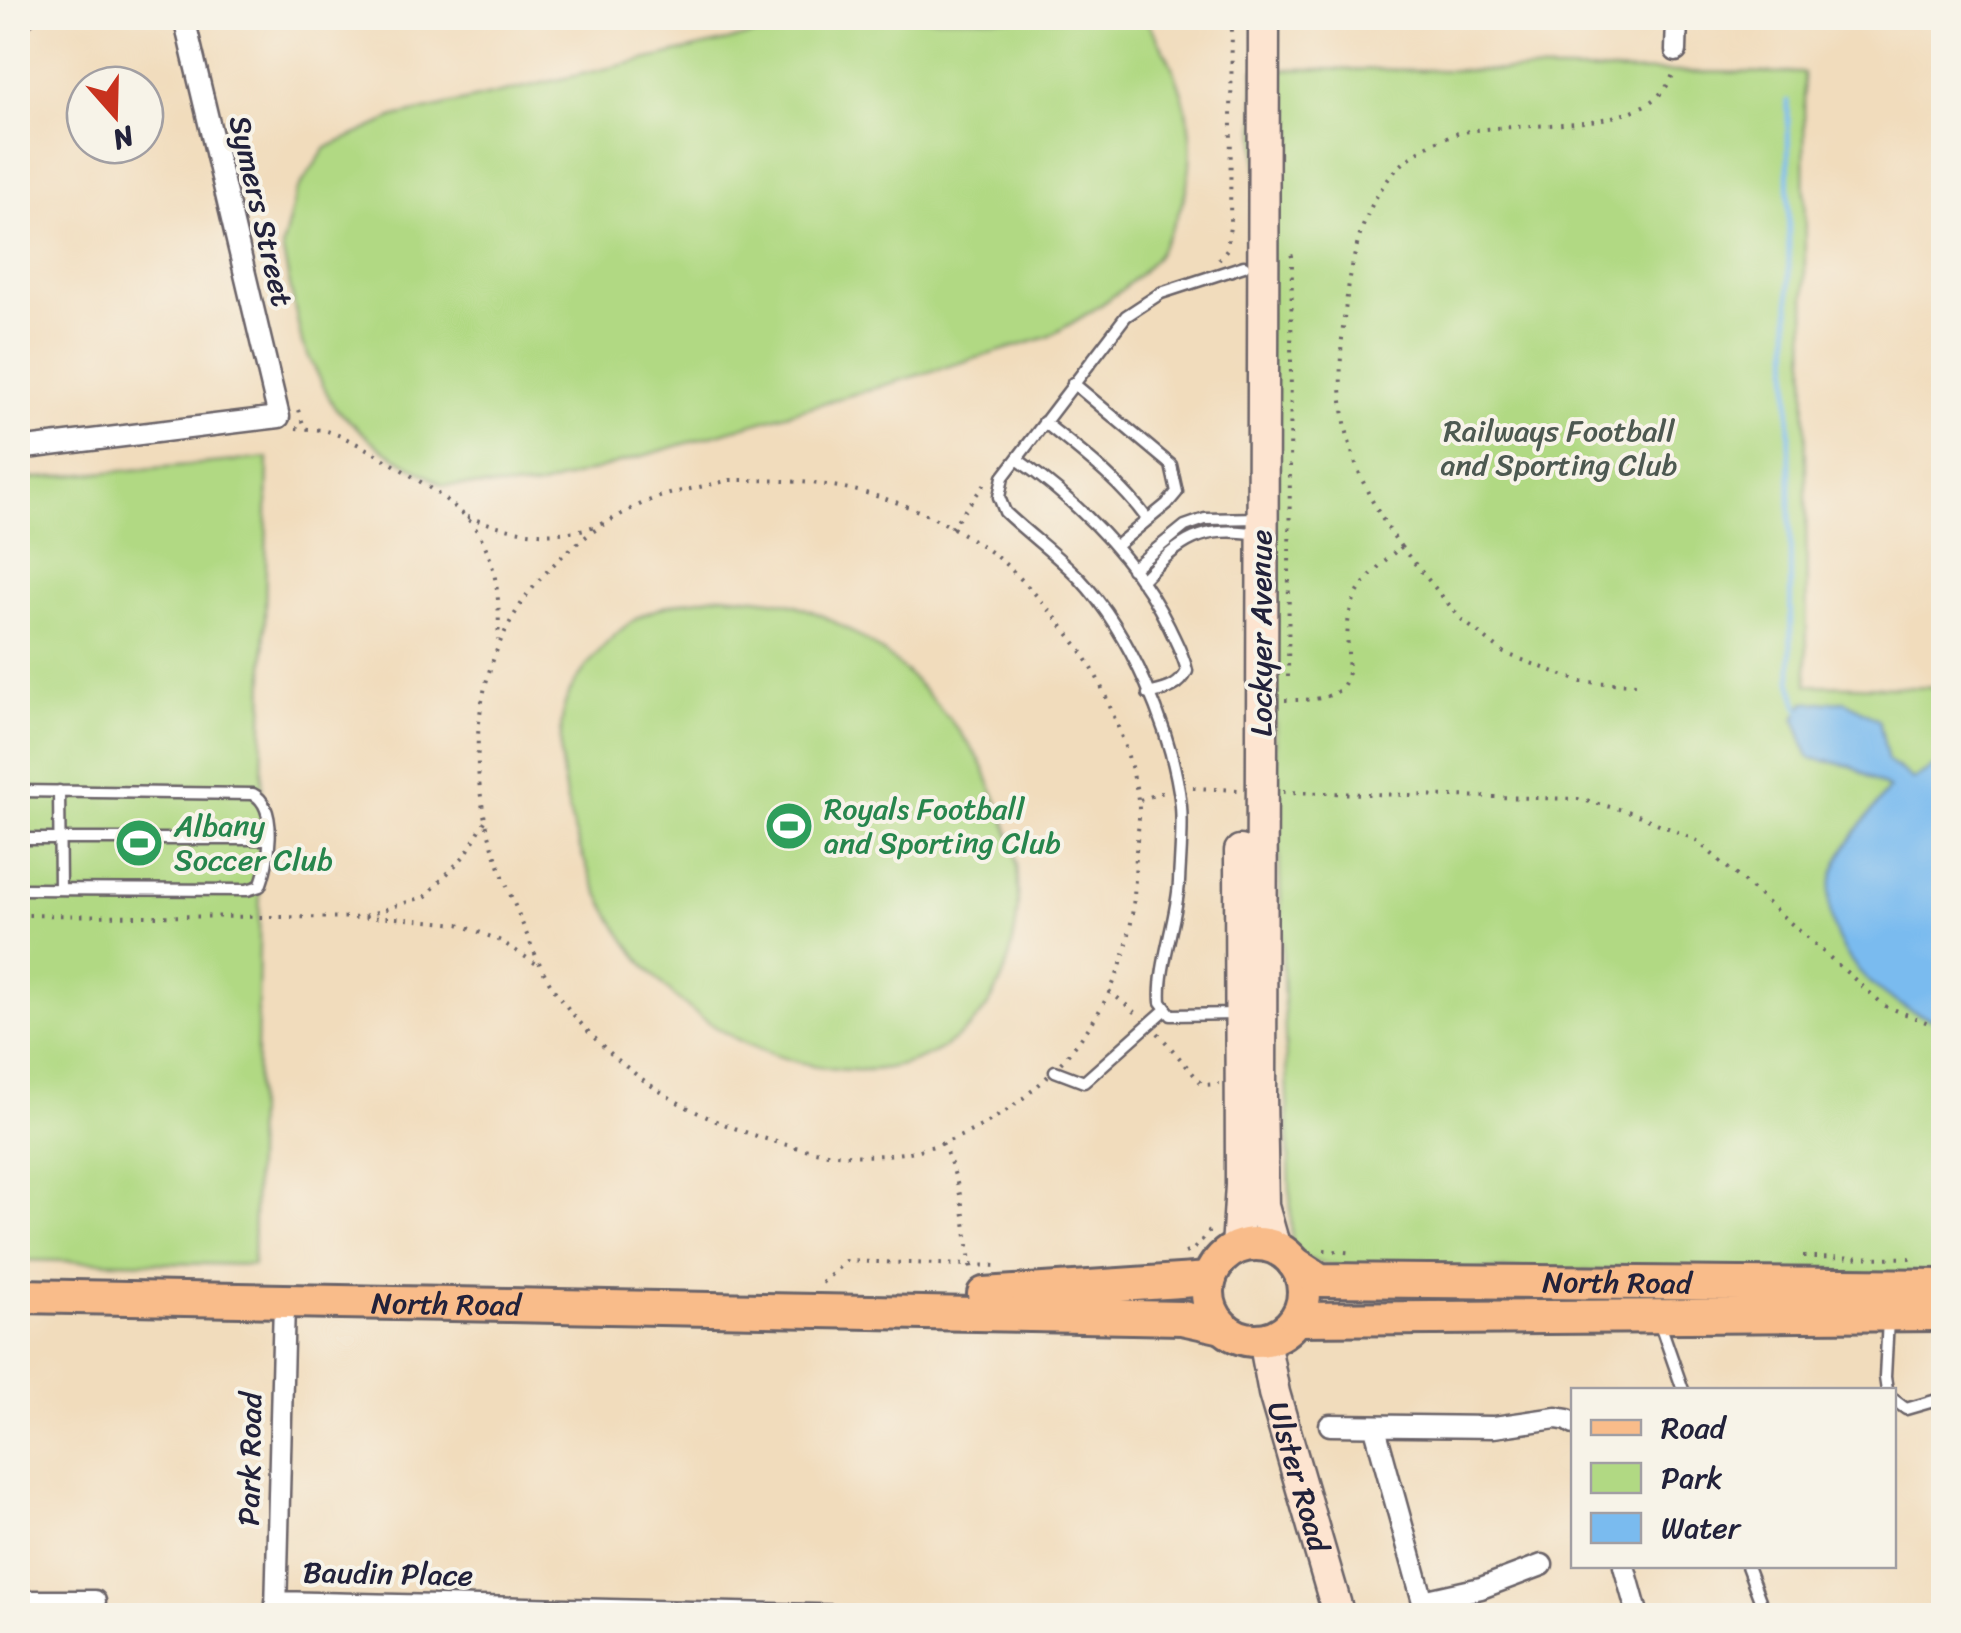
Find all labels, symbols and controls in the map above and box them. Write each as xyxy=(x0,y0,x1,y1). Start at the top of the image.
north arrow xyxy=(65,65,165,165)
street label: Symers Street xyxy=(213,110,309,312)
text: N xyxy=(105,111,142,165)
park label: Railways Football and Sporting Club xyxy=(1440,404,1678,492)
street label: Lockyer Avenue xyxy=(1234,530,1288,736)
place label: Royals Football and Sporting Club xyxy=(824,782,1061,870)
place label: Albany Soccer Club xyxy=(173,799,333,887)
sports icon: Royals Football and Sporting Club xyxy=(763,800,815,852)
sports icon: Albany Soccer Club xyxy=(113,817,165,869)
street label: North Road xyxy=(1542,1255,1694,1311)
street label: North Road xyxy=(371,1276,523,1332)
legend xyxy=(1571,1388,1896,1568)
street label: Park Road xyxy=(222,1390,278,1526)
street label: Ulster Road xyxy=(1251,1395,1346,1560)
text: Road xyxy=(1661,1401,1728,1455)
text: Park xyxy=(1661,1451,1723,1505)
text: Water xyxy=(1661,1501,1742,1555)
street label: Baudin Place xyxy=(302,1546,474,1602)

